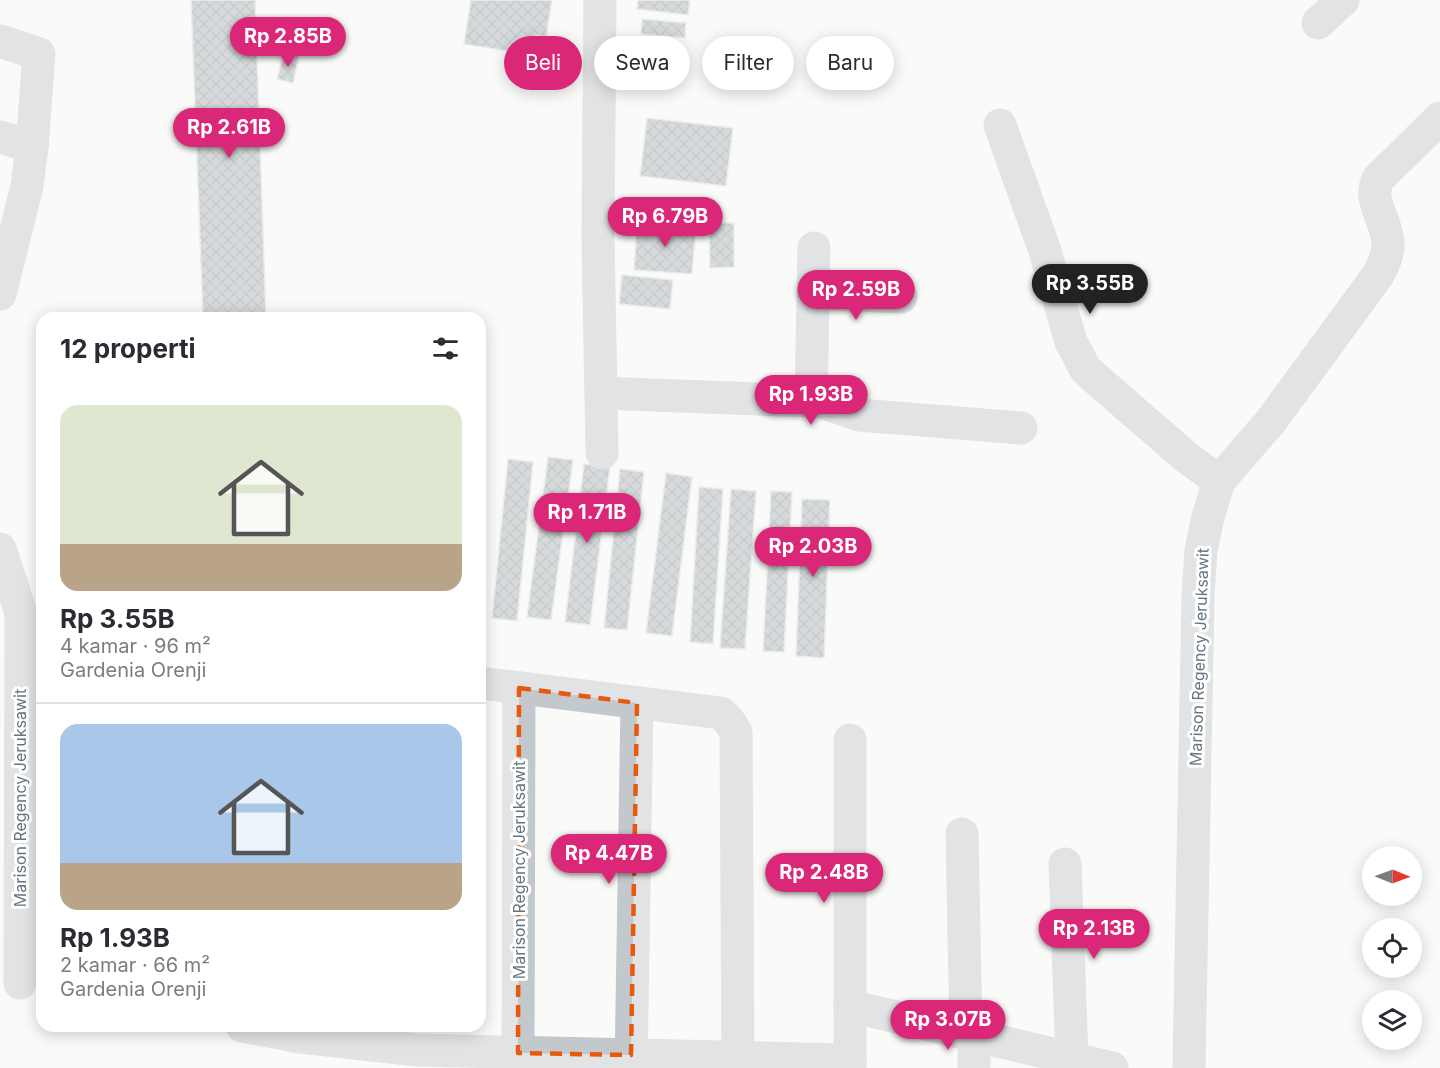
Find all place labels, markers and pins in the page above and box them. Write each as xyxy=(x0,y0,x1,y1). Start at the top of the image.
pin: Rp 2.85B xyxy=(226,17,350,68)
pin: Rp 2.61B xyxy=(167,108,291,159)
pin: Rp 6.79B xyxy=(603,197,727,248)
pin: Rp 3.55B xyxy=(1028,264,1152,315)
pin: Rp 2.59B xyxy=(794,270,918,321)
pin: Rp 1.93B xyxy=(749,375,873,426)
pin: Rp 1.71B xyxy=(525,493,649,544)
pin: Rp 2.03B xyxy=(751,527,875,578)
pin: Rp 4.47B xyxy=(547,834,671,885)
pin: Rp 2.48B xyxy=(762,853,886,904)
pin: Rp 2.13B xyxy=(1032,909,1156,960)
pin: Rp 3.07B xyxy=(886,1000,1010,1051)

